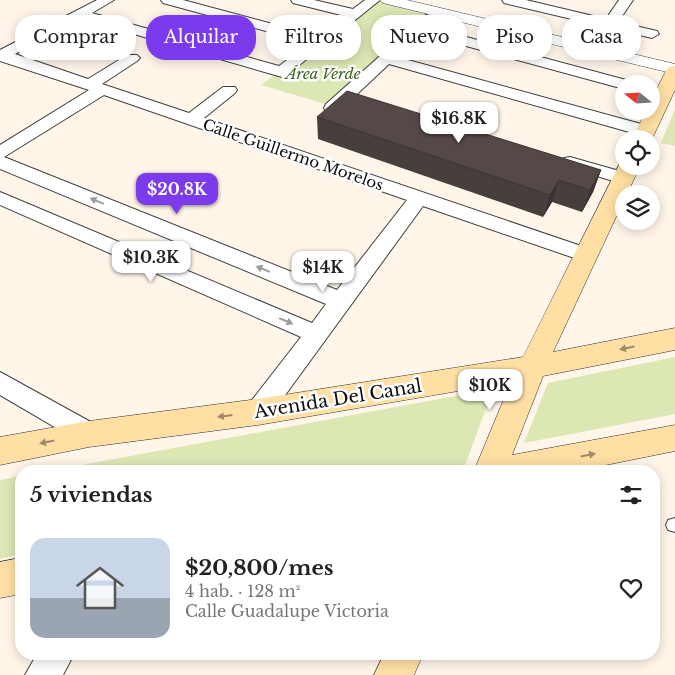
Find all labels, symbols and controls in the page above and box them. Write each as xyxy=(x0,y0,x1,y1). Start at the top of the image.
chip: Comprar xyxy=(15,15,136,60)
chip: Alquilar xyxy=(146,15,256,60)
chip: Filtros xyxy=(266,15,361,60)
chip: Nuevo xyxy=(371,15,467,60)
chip: Piso xyxy=(477,15,552,60)
chip: Casa xyxy=(562,15,641,60)
park label: Área Verde xyxy=(283,64,361,83)
north arrow xyxy=(615,75,660,120)
map controls xyxy=(615,75,660,230)
pin: $16.8K xyxy=(418,102,500,144)
text: $16.8K xyxy=(431,108,487,128)
street label: Calle Guillermo Morelos xyxy=(200,115,386,194)
button: locate xyxy=(615,130,660,175)
pin: $20.8K xyxy=(136,172,218,215)
text: $20.8K xyxy=(147,179,207,199)
button: layers xyxy=(615,185,660,230)
one-way arrow xyxy=(90,197,104,205)
pin: $10.3K xyxy=(110,240,192,283)
text: $10.3K xyxy=(123,247,179,267)
pin: $14K xyxy=(293,250,353,293)
text: $14K xyxy=(302,257,344,277)
one-way arrow xyxy=(256,265,270,273)
one-way arrow xyxy=(279,318,293,326)
one-way arrow xyxy=(620,344,635,352)
pin: $10K xyxy=(460,368,520,411)
street label: Avenida Del Canal xyxy=(252,375,423,423)
text: $10K xyxy=(469,375,511,395)
one-way arrow xyxy=(217,412,233,420)
one-way arrow xyxy=(40,438,55,446)
one-way arrow xyxy=(580,451,596,459)
icon: filters xyxy=(617,481,645,509)
text: 5 viviendas xyxy=(30,482,153,508)
text: $20,800/mes xyxy=(185,555,334,581)
icon: home xyxy=(70,558,130,618)
icon: heart xyxy=(617,574,645,602)
text: 4 hab. · 128 m² xyxy=(185,581,300,601)
text: Calle Guadalupe Victoria xyxy=(185,601,389,621)

